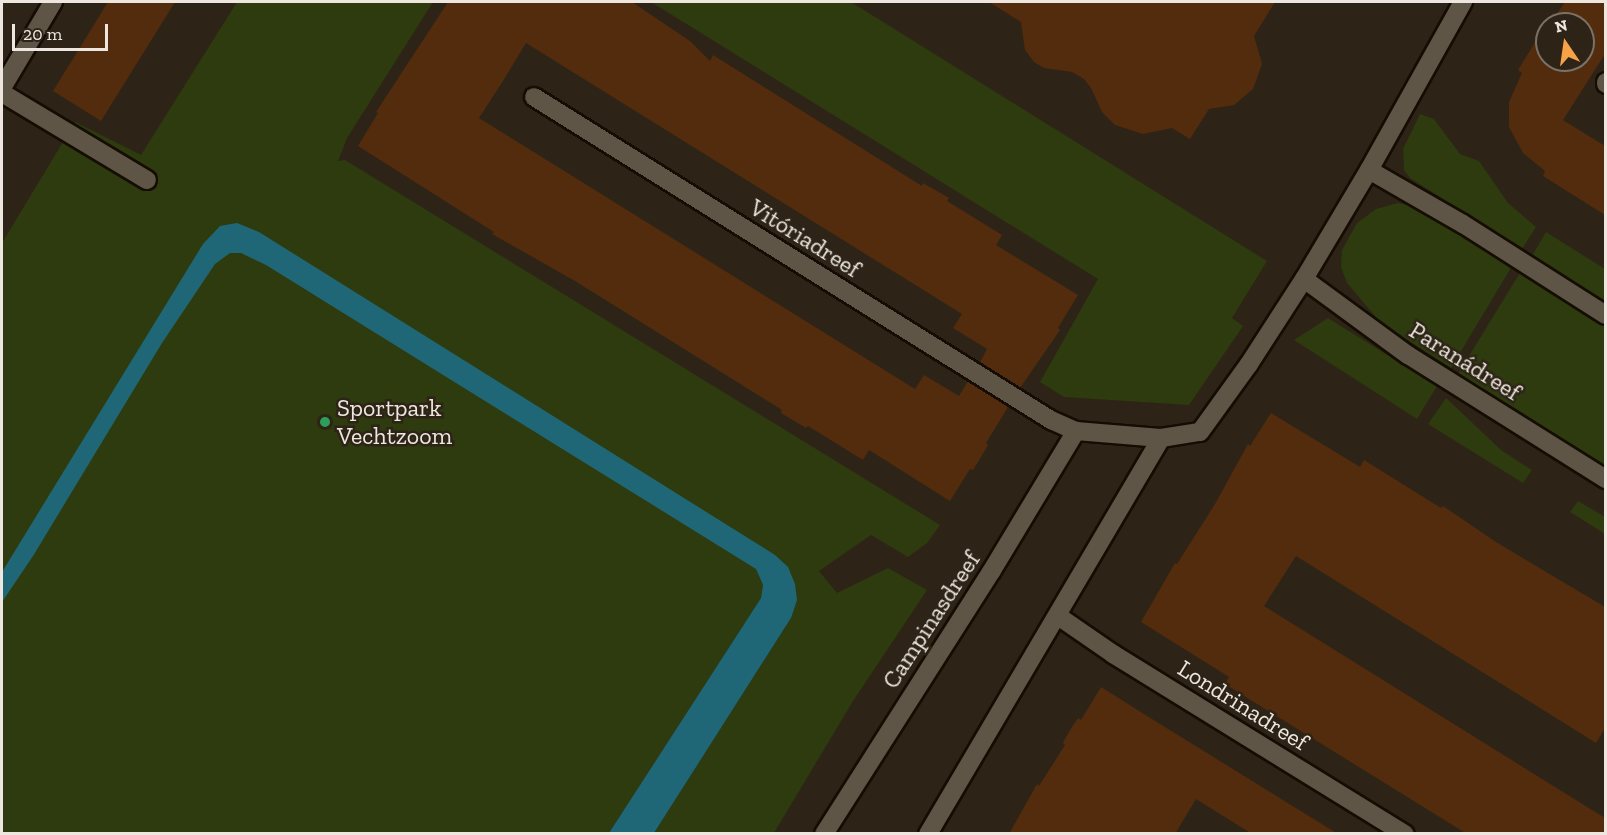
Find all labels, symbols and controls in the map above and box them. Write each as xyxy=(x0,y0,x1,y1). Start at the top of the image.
scale bar xyxy=(15,12,111,50)
north arrow xyxy=(1535,12,1595,72)
text: N xyxy=(1553,15,1569,37)
text: 20 m xyxy=(23,23,62,45)
street label: Vitóriadreef xyxy=(744,193,866,283)
street label: Paranádreef xyxy=(1404,315,1526,407)
place label: Sportpark Vechtzoom xyxy=(337,394,452,450)
marker: Sportpark Vechtzoom xyxy=(318,415,332,429)
street label: Campinasdreef xyxy=(876,546,986,694)
street label: Londrinadreef xyxy=(1173,654,1313,756)

